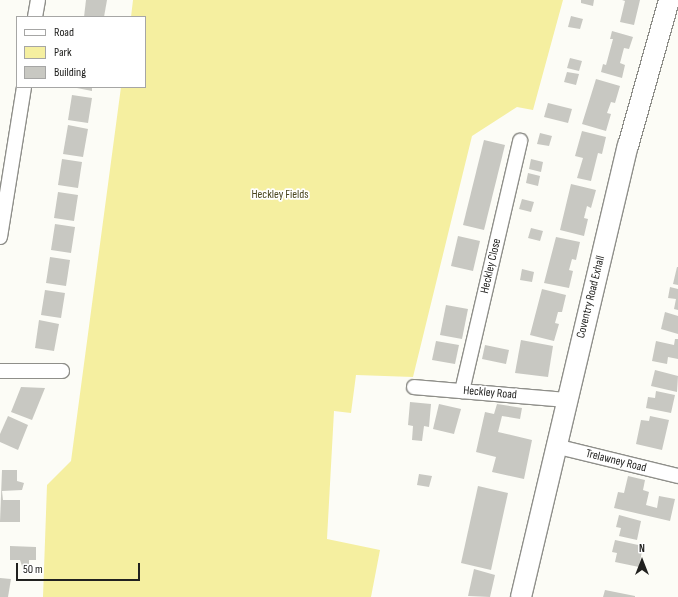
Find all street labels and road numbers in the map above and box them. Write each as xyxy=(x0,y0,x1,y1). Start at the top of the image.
street label: Heckley Close xyxy=(478,237,504,295)
street label: Coventry Road Exhall xyxy=(574,254,608,340)
street label: Heckley Road xyxy=(463,383,517,403)
street label: Trelawney Road xyxy=(584,447,648,475)

